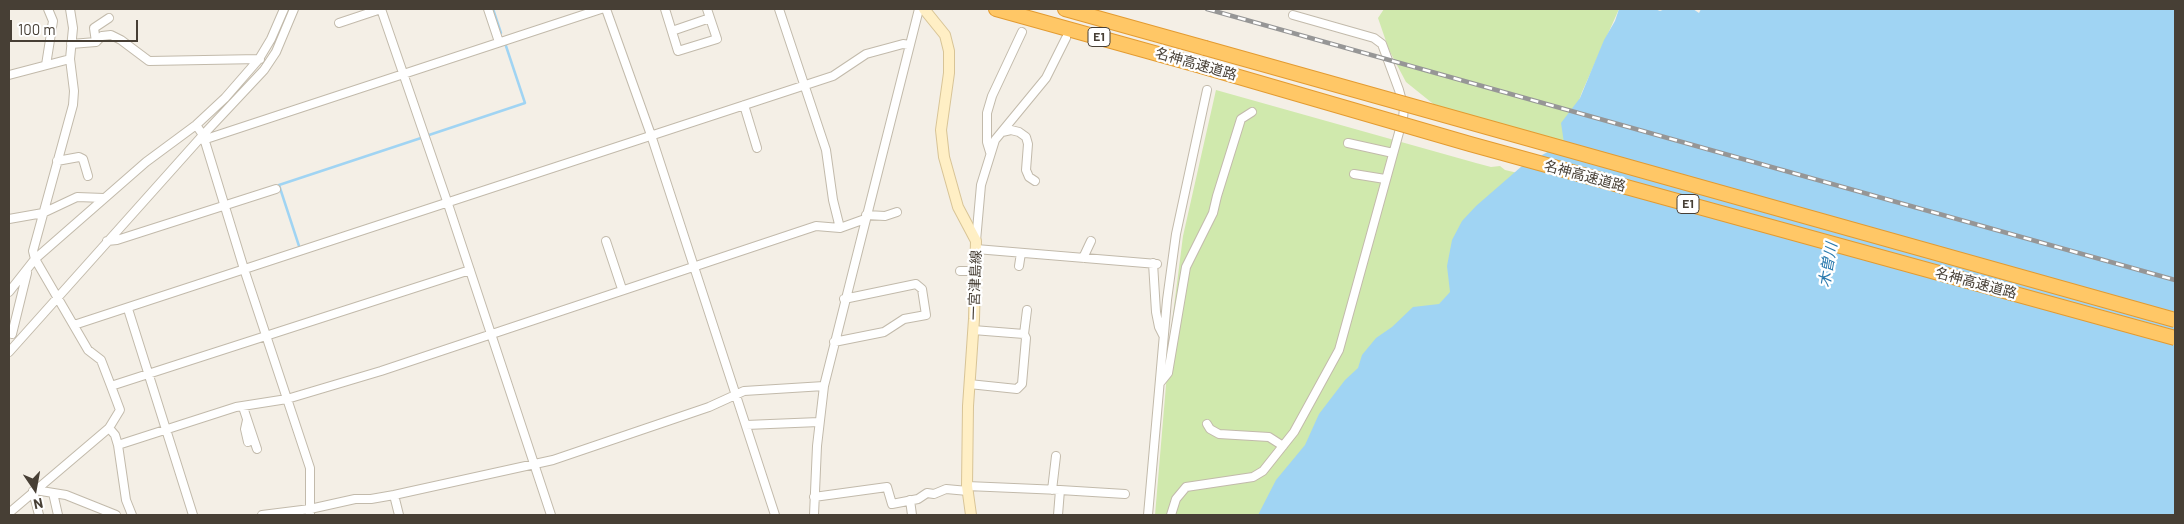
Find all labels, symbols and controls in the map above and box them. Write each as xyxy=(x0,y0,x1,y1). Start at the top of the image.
scale bar xyxy=(12,10,140,42)
text: 100 m xyxy=(18,20,56,38)
road number: E1 xyxy=(1088,28,1110,46)
street label: 名神高速道路 xyxy=(1153,44,1239,84)
street label: 名神高速道路 xyxy=(1542,157,1628,195)
road number: E1 xyxy=(1677,194,1699,213)
water label: 木曽川 xyxy=(1815,241,1841,289)
street label: 一宮津島線 xyxy=(965,250,985,320)
street label: 名神高速道路 xyxy=(1933,264,2019,302)
north arrow xyxy=(10,464,60,514)
text: N xyxy=(32,495,45,513)

